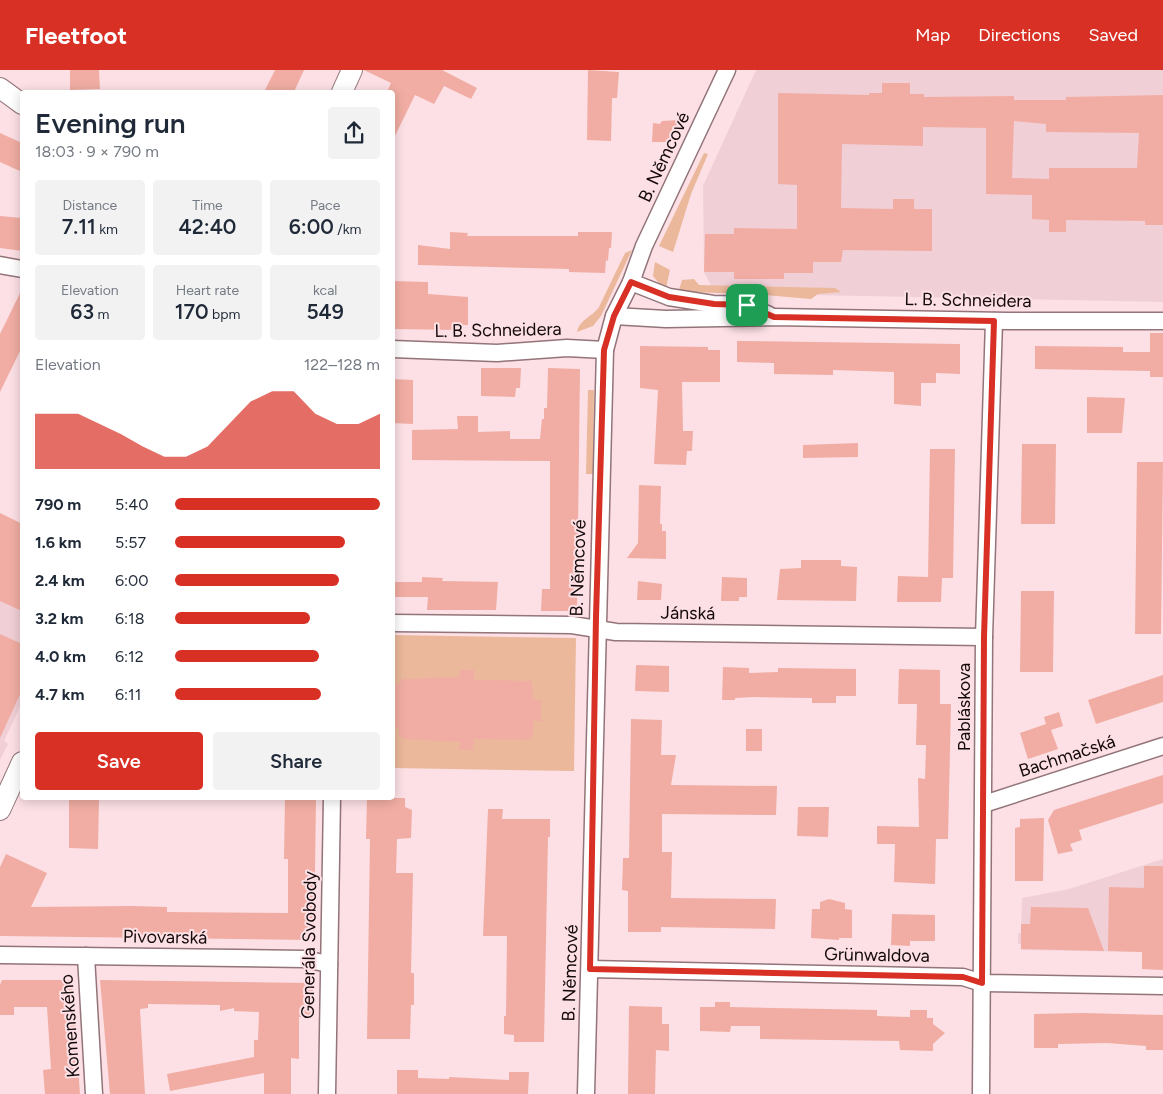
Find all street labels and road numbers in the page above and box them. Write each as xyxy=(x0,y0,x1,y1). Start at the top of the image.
street label: B. Němcové xyxy=(633,108,695,206)
street label: L. B. Schneidera xyxy=(904,288,1032,312)
street label: L. B. Schneidera xyxy=(434,318,562,342)
street label: B. Němcové xyxy=(565,519,591,617)
street label: Jánská xyxy=(661,602,715,624)
street label: Pabláskova xyxy=(953,663,975,751)
street label: Bachmačská xyxy=(1016,730,1118,782)
street label: Generála Svobody xyxy=(297,870,321,1019)
street label: B. Němcové xyxy=(557,924,583,1022)
street label: Pivovarská xyxy=(123,925,207,949)
street label: Grünwaldova xyxy=(824,943,930,967)
street label: Komenského xyxy=(55,973,85,1079)

